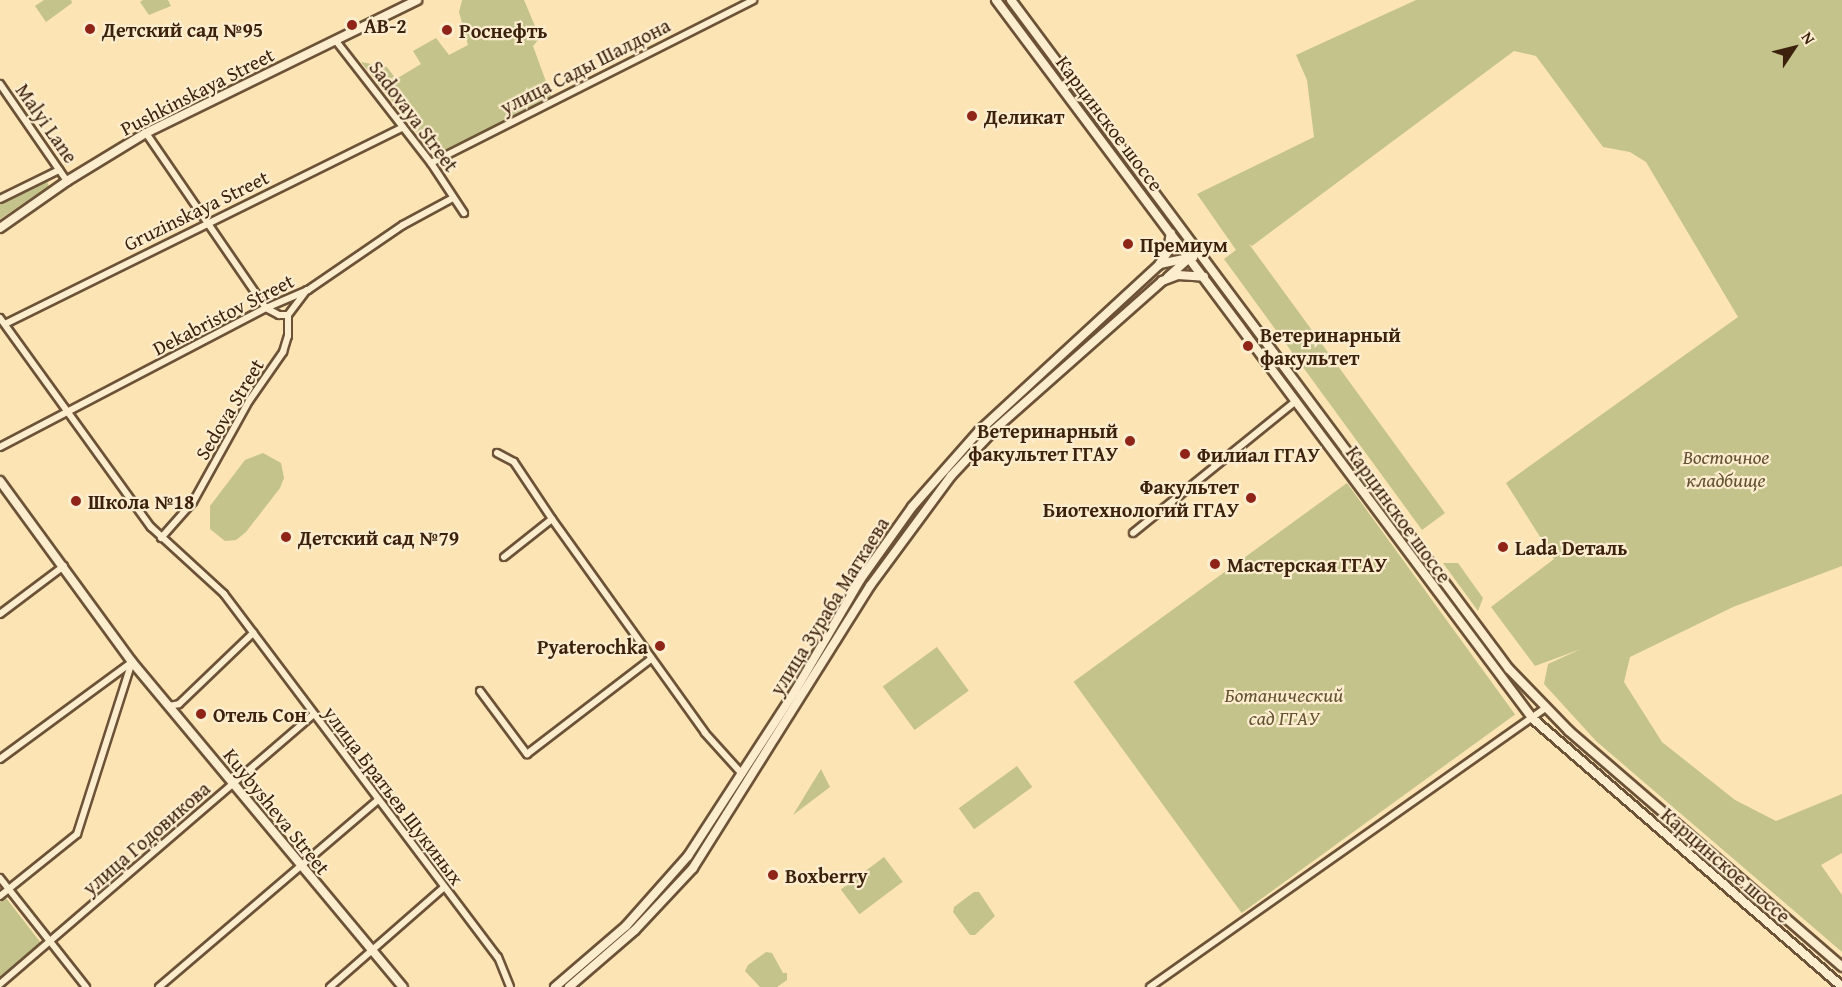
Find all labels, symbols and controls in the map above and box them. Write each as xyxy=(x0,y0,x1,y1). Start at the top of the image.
place label: АВ-2 xyxy=(364,13,407,37)
street label: улица Сады Шалдона xyxy=(496,13,674,119)
place label: Детский сад №95 xyxy=(102,17,263,41)
marker: АВ-2 xyxy=(345,18,359,32)
place label: Роснефть xyxy=(459,18,548,42)
north arrow xyxy=(1764,18,1824,78)
marker: Детский сад №95 xyxy=(83,22,97,36)
marker: Роснефть xyxy=(440,23,454,37)
text: N xyxy=(1796,26,1822,49)
street label: Pushkinskaya Street xyxy=(116,42,278,140)
street label: Карцинское шоссе xyxy=(1051,51,1169,195)
street label: Sadovaya Street xyxy=(364,56,464,176)
street label: Malyi Lane xyxy=(11,79,83,167)
place label: Деликат xyxy=(984,104,1064,128)
marker: Деликат xyxy=(965,109,979,123)
street label: Gruzinskaya Street xyxy=(120,165,272,255)
place label: Премиум xyxy=(1140,232,1228,256)
marker: Премиум xyxy=(1121,237,1135,251)
street label: Dekabristov Street xyxy=(148,268,298,360)
place label: Ветеринарный факультет xyxy=(1260,322,1401,369)
marker: Ветеринарный факультет xyxy=(1241,339,1255,353)
street label: Sedova Street xyxy=(189,354,269,464)
place label: Ветеринарный факультет ГГАУ xyxy=(968,418,1118,465)
marker: Ветеринарный факультет ГГАУ xyxy=(1123,434,1137,448)
street label: Карцинское шоссе xyxy=(1341,441,1457,587)
place label: Филиал ГГАУ xyxy=(1197,442,1320,466)
park label: Восточное кладбище xyxy=(1683,445,1769,492)
marker: Филиал ГГАУ xyxy=(1178,447,1192,461)
place label: Факультет Биотехнологий ГГАУ xyxy=(1043,474,1239,521)
place label: Школа №18 xyxy=(88,489,194,513)
marker: Факультет Биотехнологий ГГАУ xyxy=(1244,491,1258,505)
marker: Школа №18 xyxy=(69,494,83,508)
street label: улица Зураба Магкаева xyxy=(764,512,894,700)
place label: Детский сад №79 xyxy=(298,525,459,549)
marker: Детский сад №79 xyxy=(279,530,293,544)
place label: Lada Dеталь xyxy=(1515,535,1628,559)
marker: Lada Dеталь xyxy=(1496,540,1510,554)
place label: Мастерская ГГАУ xyxy=(1227,552,1387,576)
marker: Мастерская ГГАУ xyxy=(1208,557,1222,571)
place label: Pyaterochka xyxy=(537,634,648,658)
marker: Pyaterochka xyxy=(653,639,667,653)
park label: Ботанический сад ГГАУ xyxy=(1224,683,1344,730)
street label: улица Братьев Щукиных xyxy=(319,701,469,889)
place label: Отель Сон xyxy=(213,702,307,726)
marker: Отель Сон xyxy=(194,707,208,721)
street label: Kuybysheva Street xyxy=(219,743,335,879)
street label: улица Годовикова xyxy=(77,776,215,900)
street label: Карцинское шоссе xyxy=(1657,802,1795,928)
place label: Boxberry xyxy=(785,863,868,887)
marker: Boxberry xyxy=(766,868,780,882)

